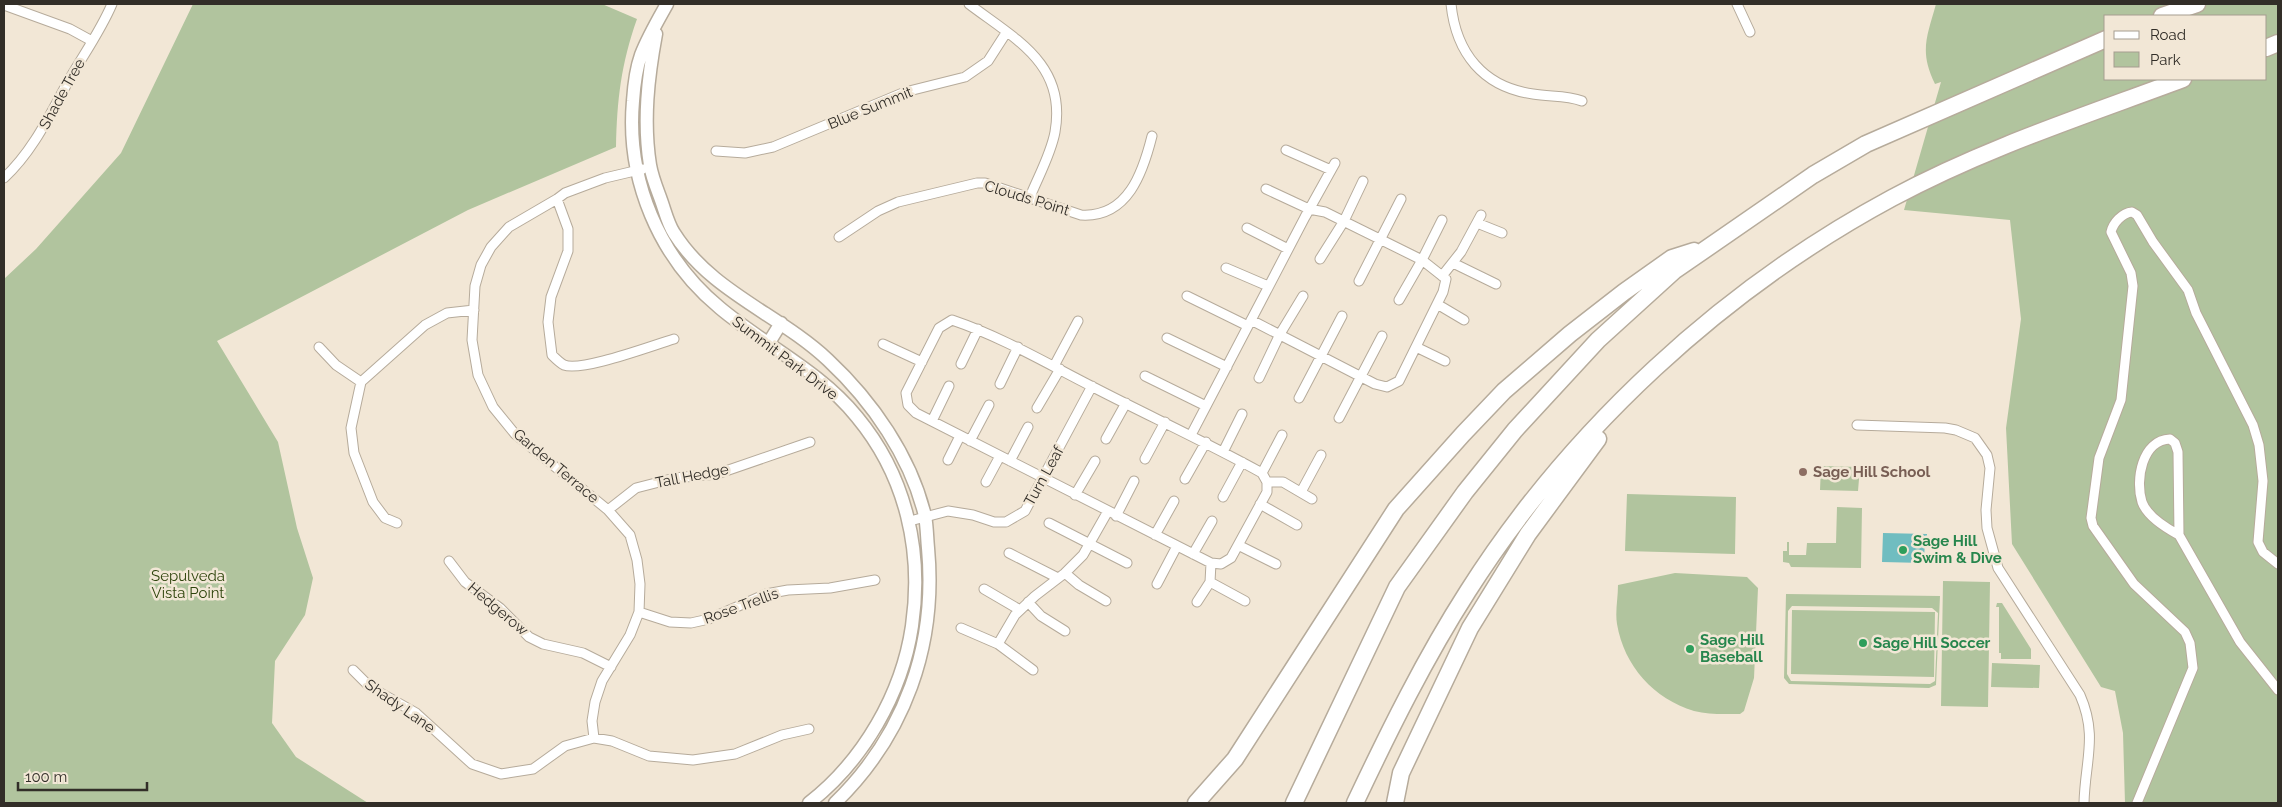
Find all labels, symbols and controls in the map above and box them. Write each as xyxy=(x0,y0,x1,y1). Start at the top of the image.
legend xyxy=(2104,15,2267,80)
text: Road xyxy=(2150,26,2186,44)
text: Park xyxy=(2150,51,2181,69)
street label: Shade Tree xyxy=(35,55,89,132)
street label: Blue Summit xyxy=(825,83,915,133)
street label: Clouds Point xyxy=(982,177,1072,219)
street label: Summit Park Drive xyxy=(728,312,842,404)
street label: Garden Terrace xyxy=(510,425,603,507)
street label: Turn Leaf xyxy=(1020,442,1068,509)
street label: Tall Hedge xyxy=(654,460,730,492)
place label: Sage Hill School xyxy=(1813,463,1930,481)
marker: Sage Hill School xyxy=(1797,466,1809,478)
place label: Sage Hill Swim & Dive xyxy=(1913,532,2002,567)
marker: Sage Hill Swim & Dive xyxy=(1897,544,1909,556)
park label: Sepulveda Vista Point xyxy=(151,567,225,602)
street label: Hedgerow xyxy=(464,579,532,639)
street label: Rose Trellis xyxy=(701,584,781,628)
place label: Sage Hill Baseball xyxy=(1700,631,1765,666)
place label: Sage Hill Soccer xyxy=(1873,634,1991,652)
marker: Sage Hill Soccer xyxy=(1857,637,1869,649)
marker: Sage Hill Baseball xyxy=(1684,643,1696,655)
street label: Shady Lane xyxy=(362,675,439,737)
scale bar xyxy=(18,760,146,792)
text: 100 m xyxy=(25,768,67,786)

